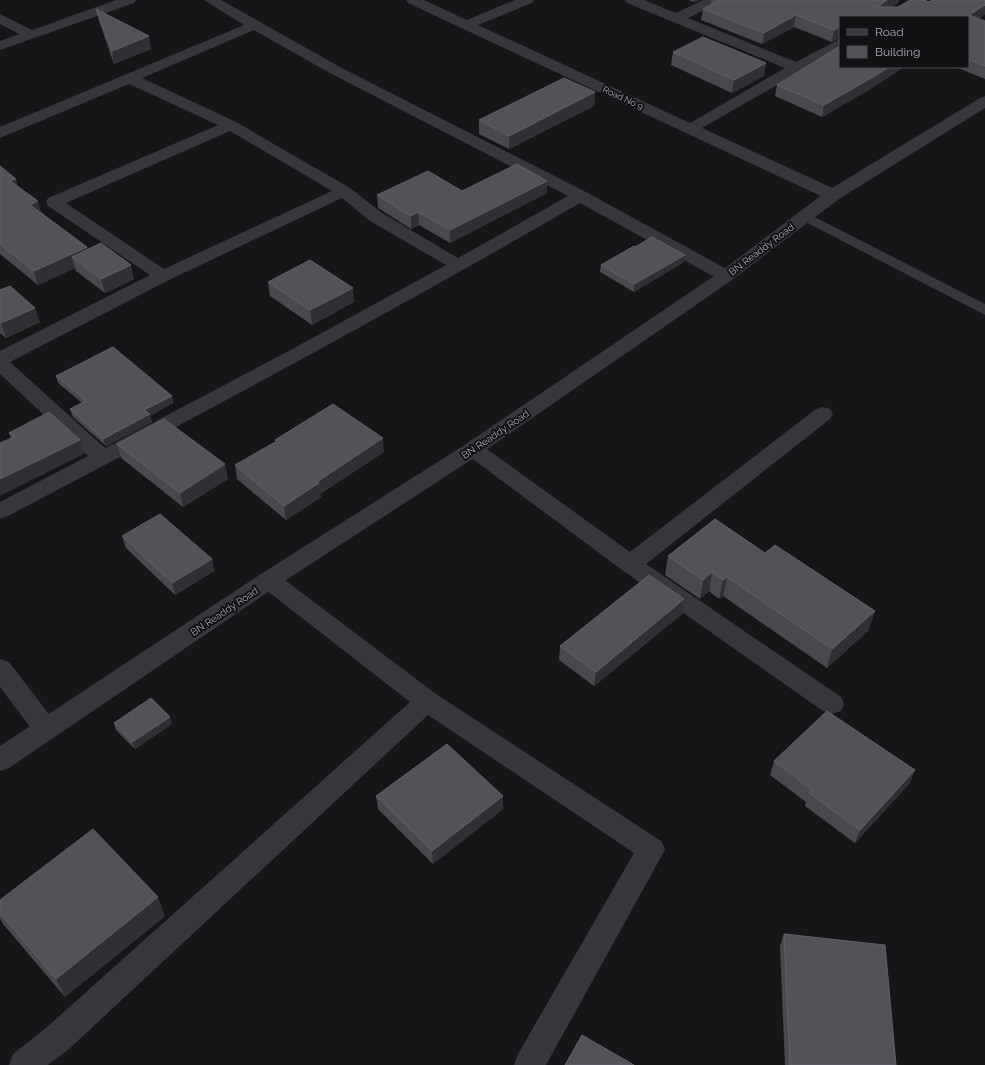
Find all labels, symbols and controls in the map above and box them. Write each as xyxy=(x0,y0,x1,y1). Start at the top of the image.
legend xyxy=(839,16,969,68)
text: Road xyxy=(875,25,904,39)
text: Building xyxy=(875,45,921,59)
street label: Road No 9 xyxy=(601,84,645,112)
street label: BN Readdy Road xyxy=(727,221,796,277)
street label: BN Readdy Road xyxy=(460,408,531,461)
street label: BN Readdy Road xyxy=(189,585,260,638)

